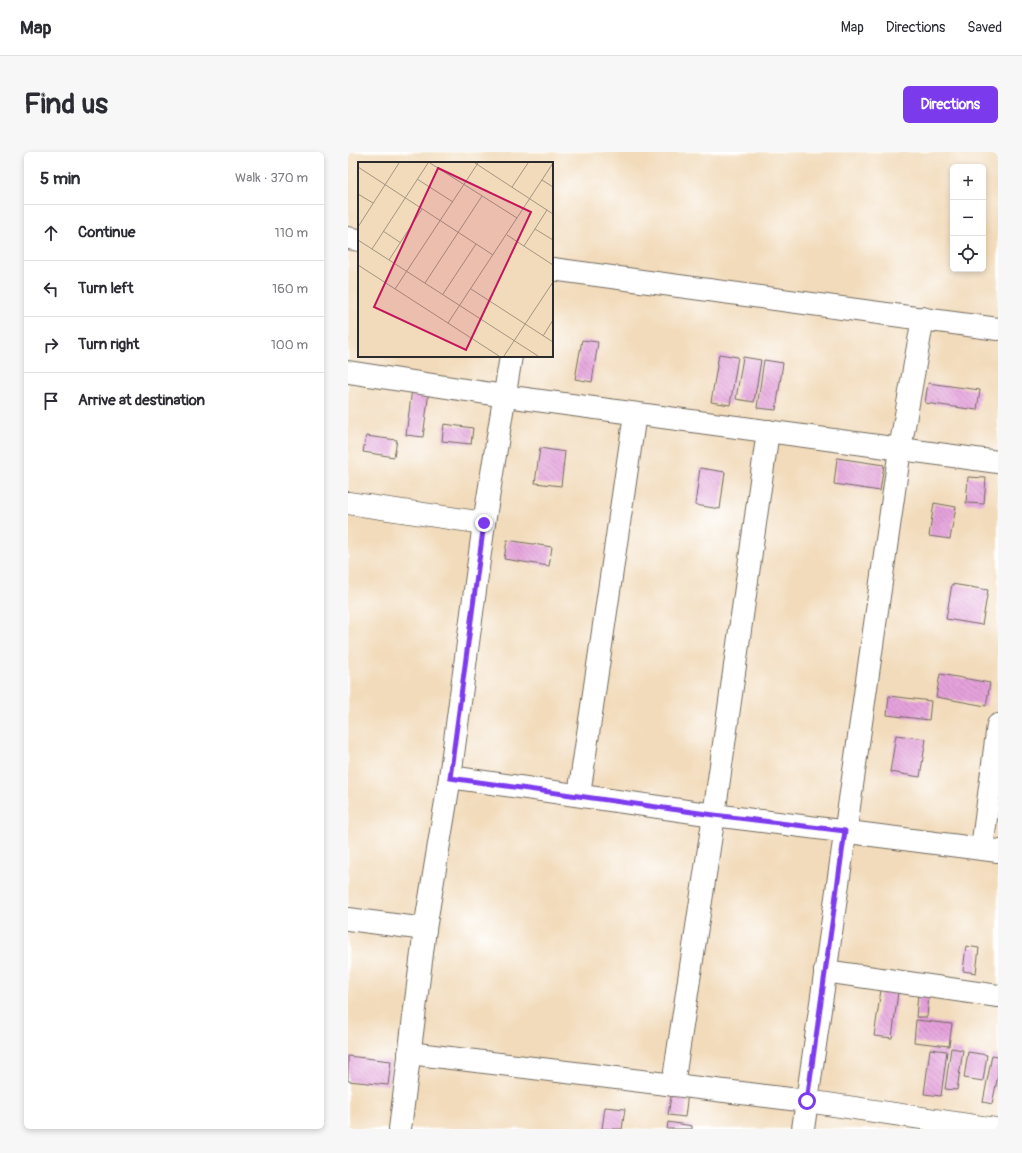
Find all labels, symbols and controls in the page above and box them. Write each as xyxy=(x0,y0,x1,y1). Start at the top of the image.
text: Map xyxy=(20,16,51,40)
text: Map xyxy=(841,19,864,36)
text: Directions xyxy=(886,19,945,36)
text: Saved xyxy=(967,19,1002,36)
button: Directions xyxy=(903,86,998,123)
text: Find us xyxy=(24,87,108,122)
inset map xyxy=(358,162,553,357)
map controls xyxy=(950,164,986,272)
button: + xyxy=(950,164,986,200)
text: 5 min xyxy=(40,168,80,189)
text: Walk · 370 m xyxy=(235,170,308,186)
button: − xyxy=(950,200,986,236)
icon: ahead xyxy=(40,222,62,244)
text: Continue xyxy=(78,223,136,242)
text: 110 m xyxy=(275,225,308,241)
button: locate xyxy=(950,236,986,272)
icon: left xyxy=(40,278,62,300)
text: Turn left xyxy=(78,279,134,298)
text: 160 m xyxy=(272,281,308,297)
icon: right xyxy=(40,334,62,356)
text: Turn right xyxy=(78,335,139,354)
text: 100 m xyxy=(271,337,308,353)
icon: arrive xyxy=(40,390,62,412)
text: Arrive at destination xyxy=(78,391,205,410)
route end xyxy=(475,514,493,532)
route start xyxy=(798,1092,816,1110)

